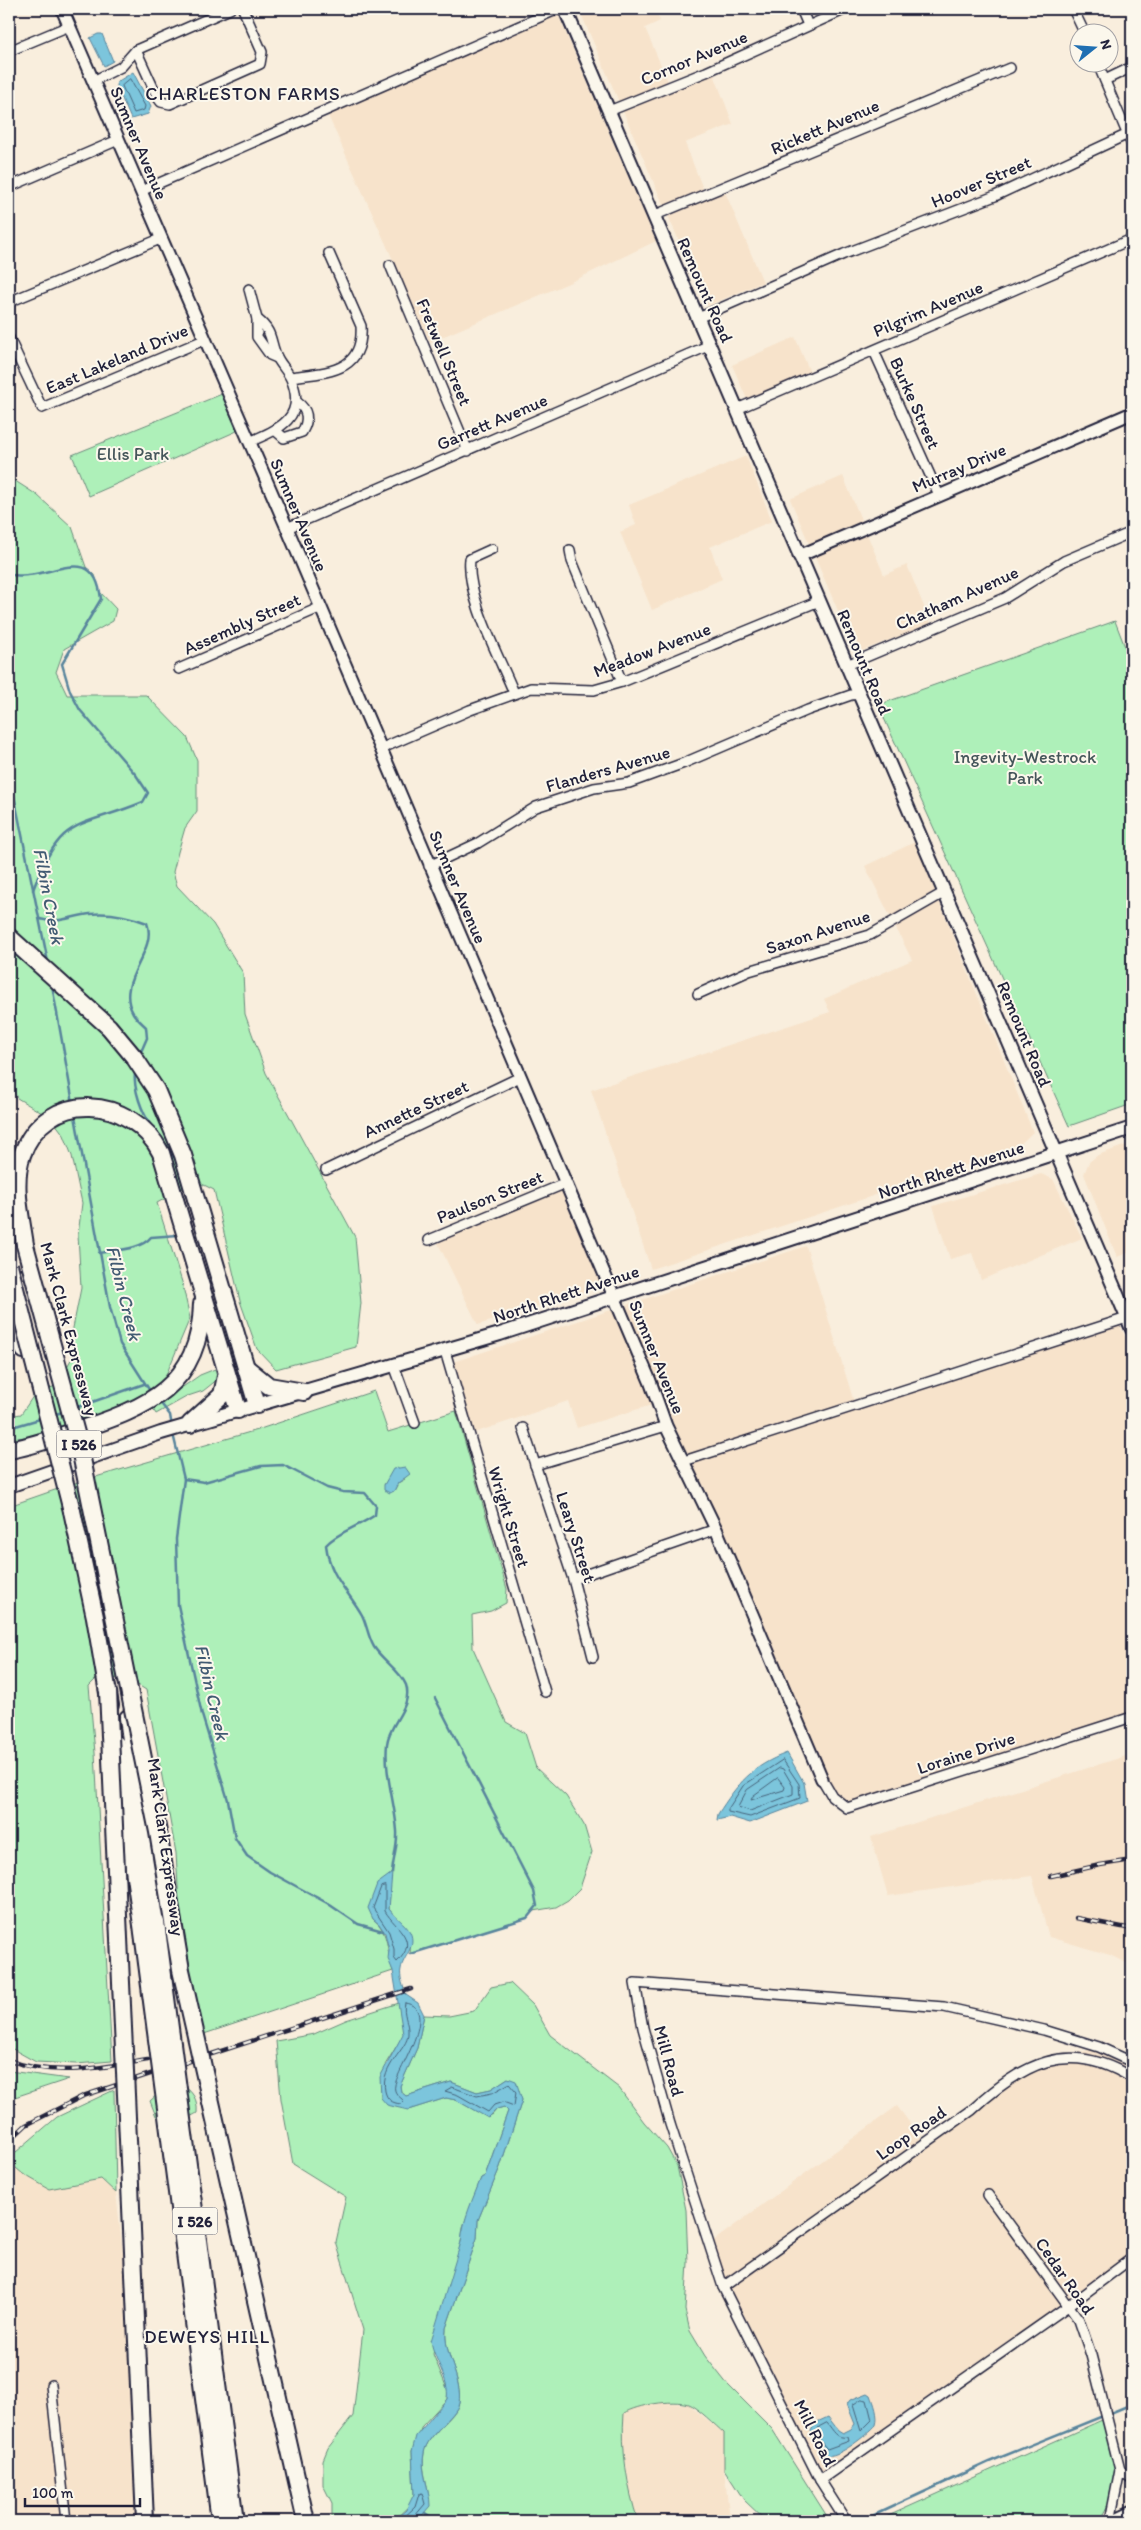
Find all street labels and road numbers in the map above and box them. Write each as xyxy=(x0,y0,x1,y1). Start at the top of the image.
street label: Cornor Avenue xyxy=(637,26,751,90)
street label: Sumner Avenue xyxy=(105,83,173,203)
street label: Rickett Avenue xyxy=(767,94,883,160)
street label: Hoover Street xyxy=(928,151,1035,213)
street label: Remount Road xyxy=(672,234,738,346)
street label: Pilgrim Avenue xyxy=(870,276,986,342)
street label: Fretwell Street xyxy=(412,295,477,409)
street label: East Lakeland Drive xyxy=(42,319,192,399)
street label: Burke Street xyxy=(885,354,945,453)
street label: Garrett Avenue xyxy=(433,389,551,455)
street label: Murray Drive xyxy=(909,438,1009,498)
street label: Sumner Avenue xyxy=(265,455,333,575)
street label: Chatham Avenue xyxy=(892,561,1022,635)
street label: Assembly Street xyxy=(180,588,304,660)
street label: Remount Road xyxy=(832,606,896,718)
street label: Meadow Avenue xyxy=(590,617,714,683)
street label: Flanders Avenue xyxy=(543,741,673,797)
street label: Sumner Avenue xyxy=(424,827,492,947)
street label: Saxon Avenue xyxy=(763,905,873,959)
street label: Remount Road xyxy=(992,978,1056,1090)
street label: Annette Street xyxy=(360,1075,472,1143)
street label: North Rhett Avenue xyxy=(875,1136,1027,1204)
street label: Paulson Street xyxy=(433,1166,547,1228)
street label: Mark Clark Expressway xyxy=(35,1240,103,1419)
street label: North Rhett Avenue xyxy=(490,1260,642,1328)
street label: Sumner Avenue xyxy=(624,1297,690,1417)
road number: I 526 xyxy=(56,1430,102,1458)
street label: Wright Street xyxy=(483,1464,535,1570)
street label: Leary Street xyxy=(551,1489,601,1585)
street label: Loraine Drive xyxy=(914,1727,1018,1779)
street label: Mark Clark Expressway xyxy=(143,1757,189,1938)
street label: Mill Road xyxy=(649,2023,689,2099)
street label: Loop Road xyxy=(872,2101,951,2165)
road number: I 526 xyxy=(172,2208,218,2234)
street label: Cedar Road xyxy=(1030,2233,1100,2319)
street label: Mill Road xyxy=(789,2396,841,2470)

